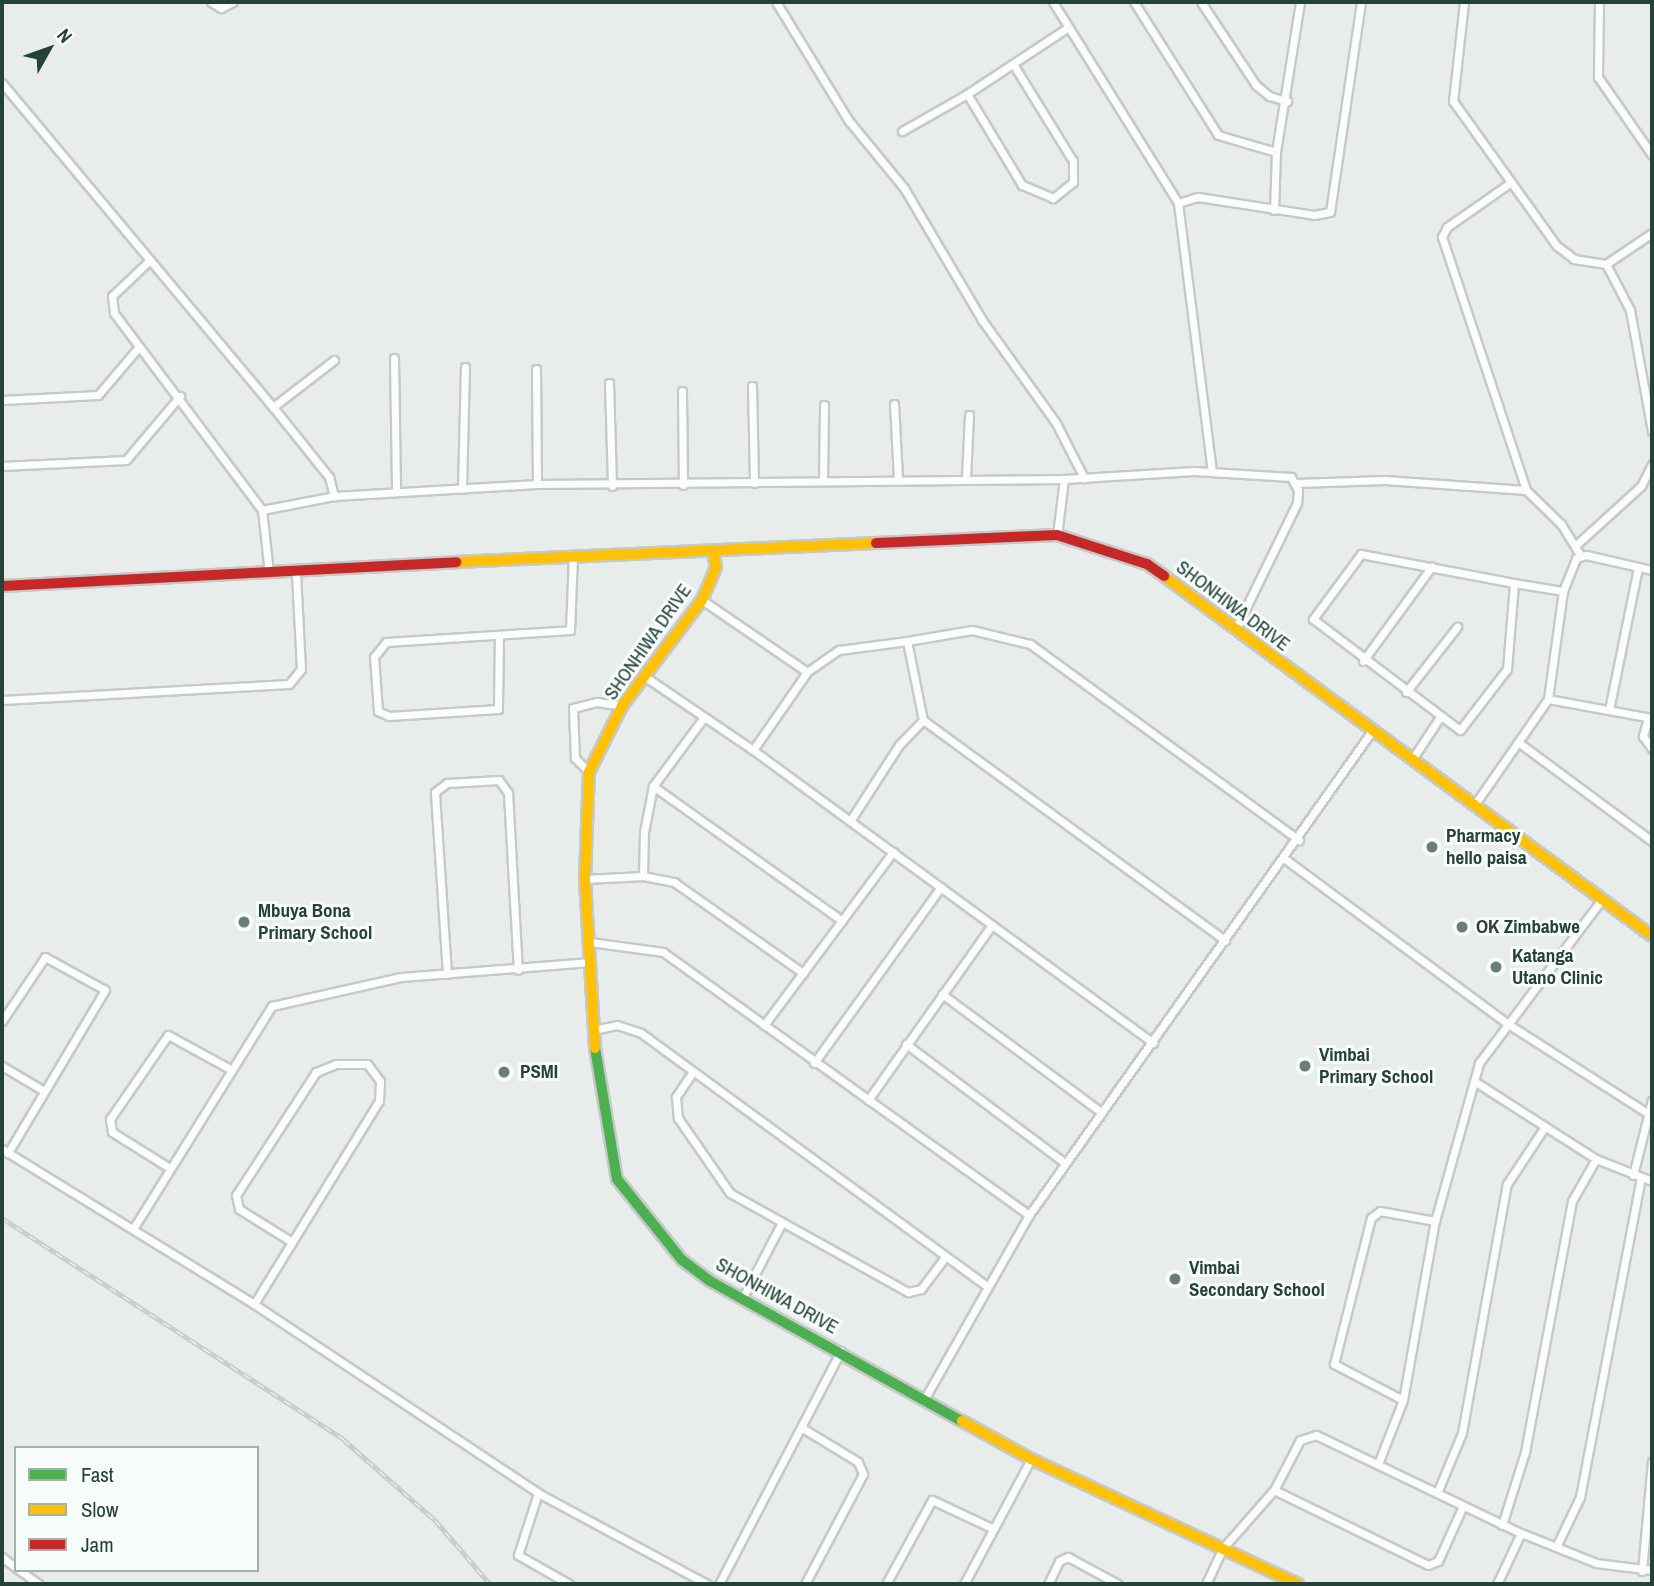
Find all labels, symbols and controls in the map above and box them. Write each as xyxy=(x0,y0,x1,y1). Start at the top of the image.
north arrow xyxy=(14,14,84,84)
text: N xyxy=(52,23,79,48)
street label: SHONHIWA DRIVE xyxy=(1171,556,1295,656)
street label: SHONHIWA DRIVE xyxy=(599,579,697,705)
place label: Pharmacy hello paisa xyxy=(1446,825,1527,869)
marker: Pharmacy hello paisa xyxy=(1424,839,1440,855)
place label: Mbuya Bona Primary School xyxy=(258,900,372,944)
marker: Mbuya Bona Primary School xyxy=(236,914,252,930)
place label: OK Zimbabwe xyxy=(1476,916,1580,938)
marker: OK Zimbabwe xyxy=(1454,919,1470,935)
place label: Katanga Utano Clinic xyxy=(1512,945,1603,989)
marker: Katanga Utano Clinic xyxy=(1486,957,1506,977)
place label: Vimbai Primary School xyxy=(1319,1044,1433,1088)
marker: Vimbai Primary School xyxy=(1297,1058,1313,1074)
place label: PSMI xyxy=(520,1061,558,1083)
marker: PSMI xyxy=(494,1062,514,1082)
street label: SHONHIWA DRIVE xyxy=(712,1253,842,1339)
place label: Vimbai Secondary School xyxy=(1189,1257,1325,1301)
marker: Vimbai Secondary School xyxy=(1167,1271,1183,1287)
legend xyxy=(14,1446,259,1572)
text: Fast xyxy=(81,1460,114,1489)
text: Slow xyxy=(81,1495,118,1524)
text: Jam xyxy=(81,1530,114,1559)

